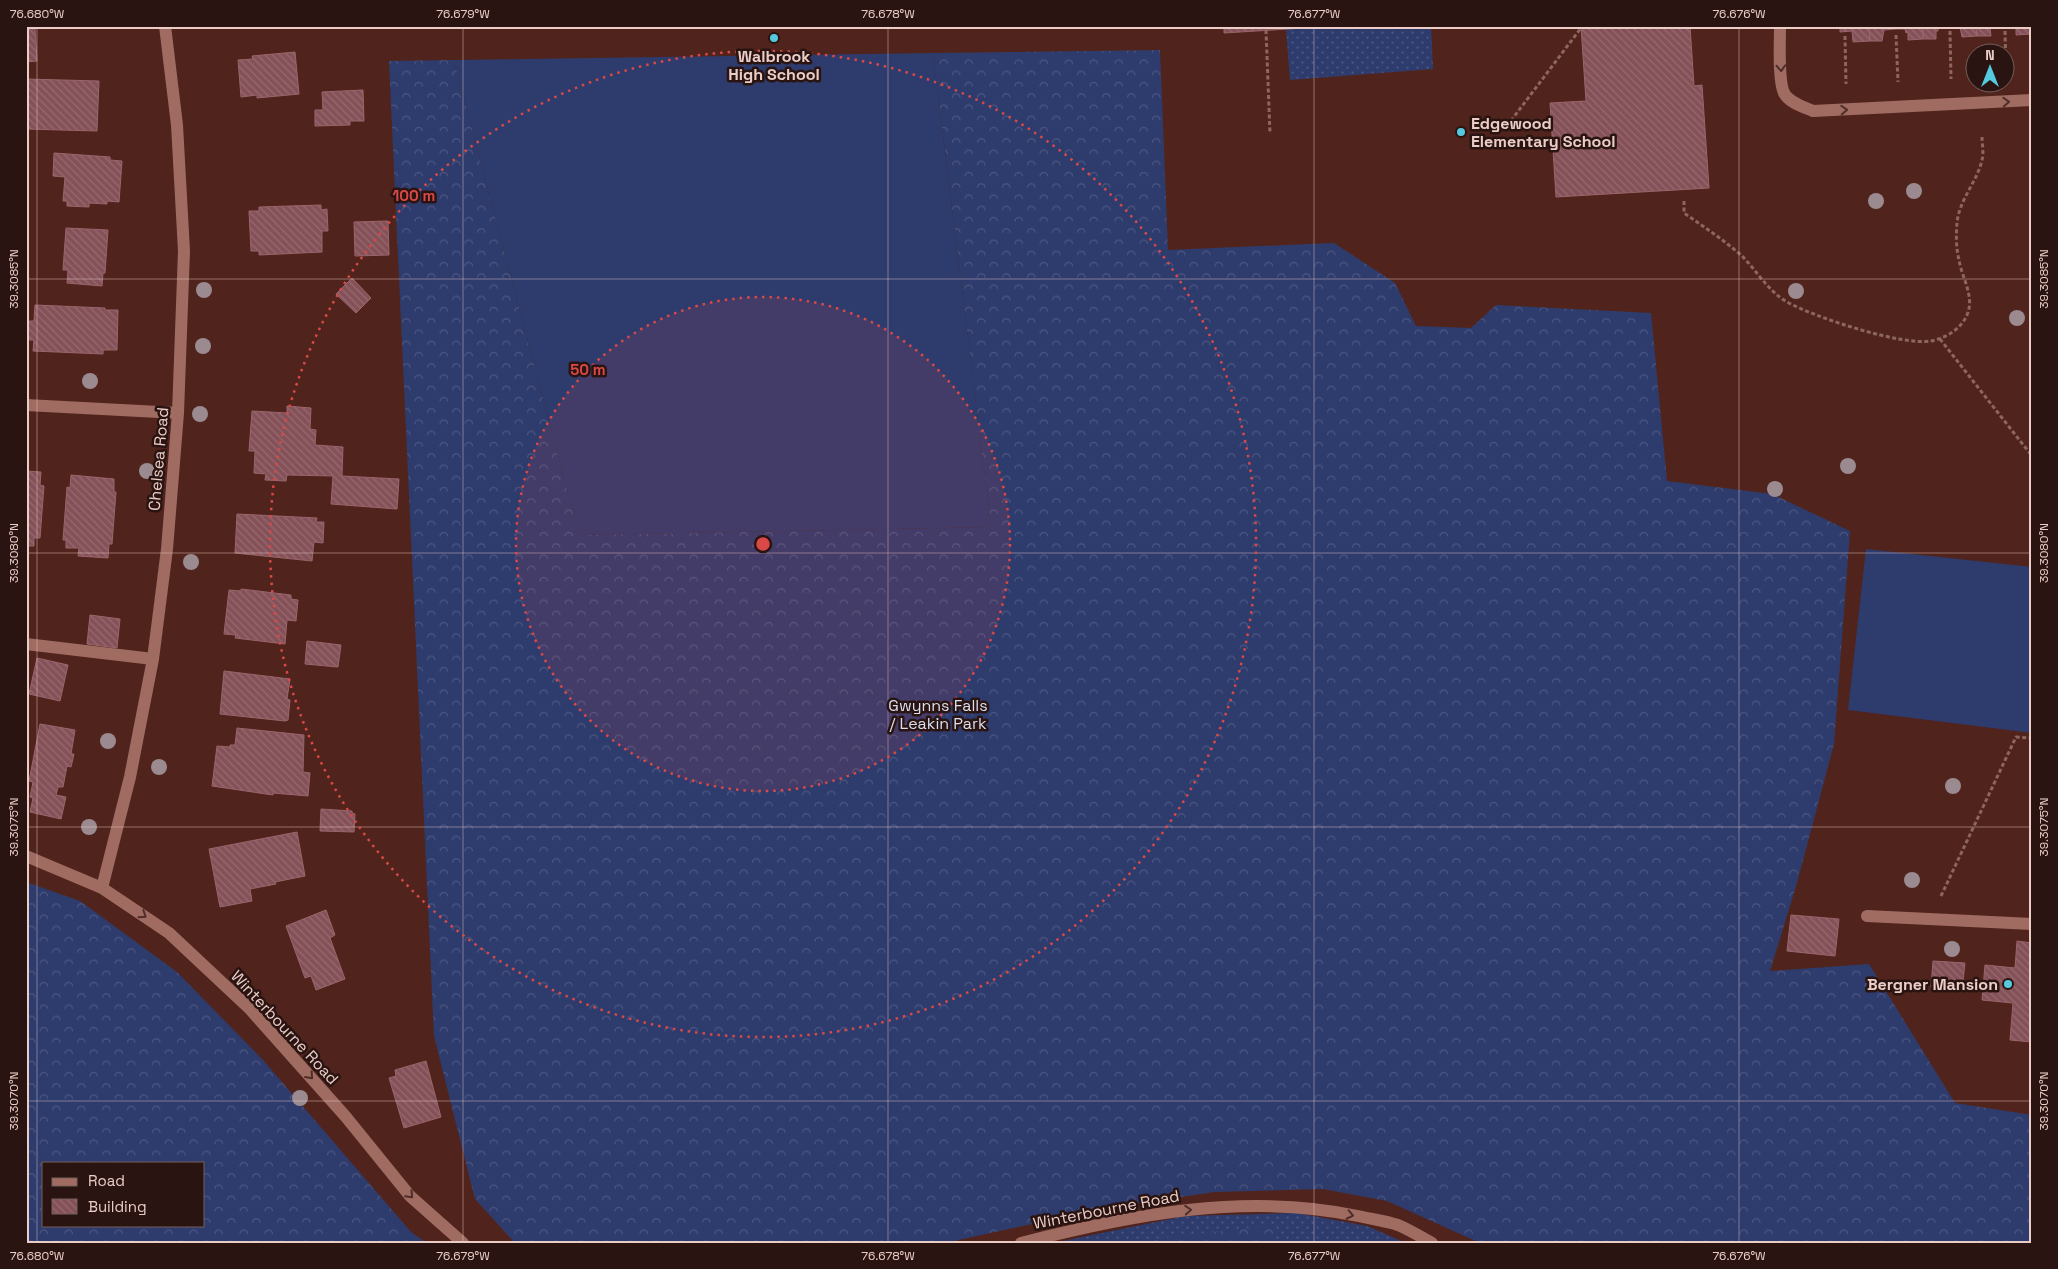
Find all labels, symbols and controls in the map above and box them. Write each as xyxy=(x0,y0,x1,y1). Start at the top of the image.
text: 76.680°W xyxy=(10,6,65,22)
text: 76.679°W xyxy=(436,6,490,22)
text: 76.678°W xyxy=(861,6,915,22)
text: 76.677°W xyxy=(1288,6,1341,22)
text: 76.676°W xyxy=(1712,6,1766,22)
marker: Walbrook High School xyxy=(768,32,780,44)
north arrow xyxy=(1966,42,2016,92)
place label: Walbrook High School xyxy=(728,46,820,85)
text: N xyxy=(1985,46,1995,64)
one-way arrow xyxy=(1775,64,1786,72)
one-way arrow xyxy=(2002,96,2010,107)
one-way arrow xyxy=(1840,105,1848,115)
place label: Edgewood Elementary School xyxy=(1471,113,1615,152)
marker: Edgewood Elementary School xyxy=(1455,126,1467,138)
text: 100 m xyxy=(393,186,435,205)
text: 39.3085°N xyxy=(6,249,22,309)
text: 39.3085°N xyxy=(2036,249,2052,309)
text: 50 m xyxy=(570,360,606,379)
street label: Chelsea Road xyxy=(144,406,173,512)
text: 39.3080°N xyxy=(6,523,22,583)
text: 39.3080°N xyxy=(2036,523,2052,583)
centre of rings xyxy=(754,535,772,553)
park label: Gwynns Falls / Leakin Park xyxy=(888,695,988,734)
text: 39.3075°N xyxy=(6,798,22,856)
text: 39.3075°N xyxy=(2036,798,2052,856)
one-way arrow xyxy=(137,909,146,918)
street label: Winterbourne Road xyxy=(226,966,343,1089)
place label: Bergner Mansion xyxy=(1867,974,1998,995)
marker: Bergner Mansion xyxy=(2002,978,2014,990)
one-way arrow xyxy=(304,1070,313,1079)
text: 39.3070°N xyxy=(6,1071,22,1131)
text: 39.3070°N xyxy=(2036,1071,2052,1131)
legend xyxy=(42,1162,205,1226)
text: Road xyxy=(88,1171,125,1190)
street label: Winterbourne Road xyxy=(1031,1185,1181,1234)
one-way arrow xyxy=(404,1189,413,1198)
text: Building xyxy=(88,1197,147,1216)
one-way arrow xyxy=(1185,1205,1193,1216)
one-way arrow xyxy=(1346,1209,1354,1220)
text: 76.680°W xyxy=(10,1248,65,1264)
text: 76.679°W xyxy=(436,1248,490,1264)
text: 76.678°W xyxy=(861,1248,915,1264)
text: 76.677°W xyxy=(1288,1248,1341,1264)
text: 76.676°W xyxy=(1712,1248,1766,1264)

